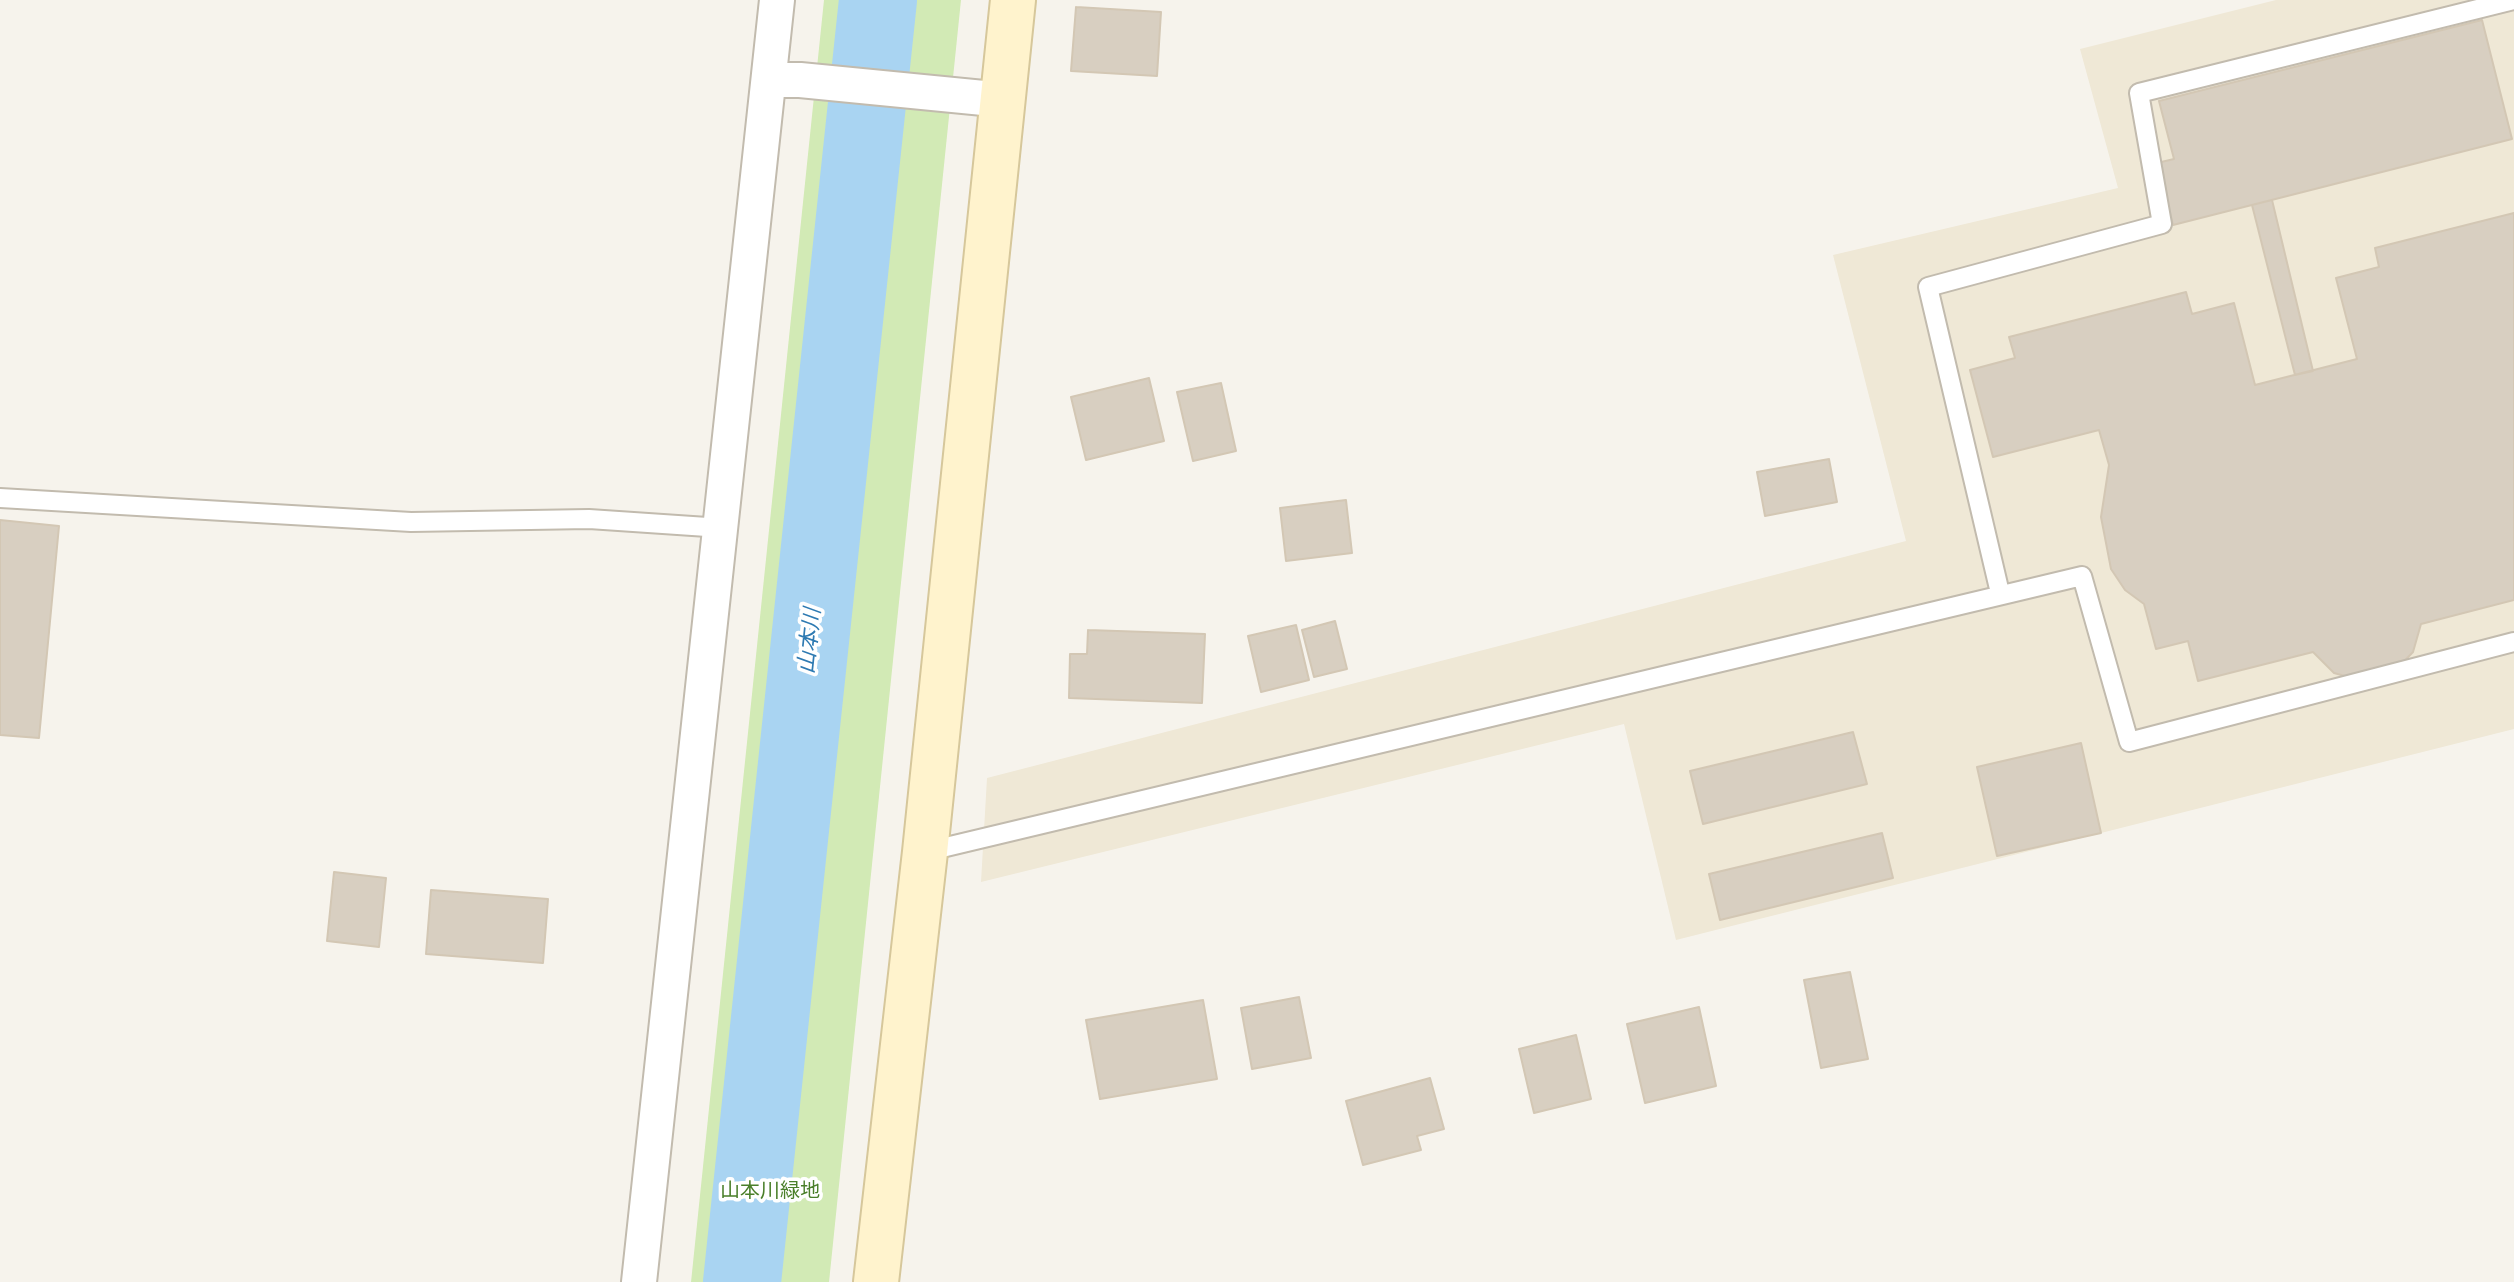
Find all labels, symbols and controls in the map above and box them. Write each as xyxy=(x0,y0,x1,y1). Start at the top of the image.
water label: 山本川 xyxy=(793,607,827,675)
park label: 山本川緑地 xyxy=(720,1179,820,1203)

